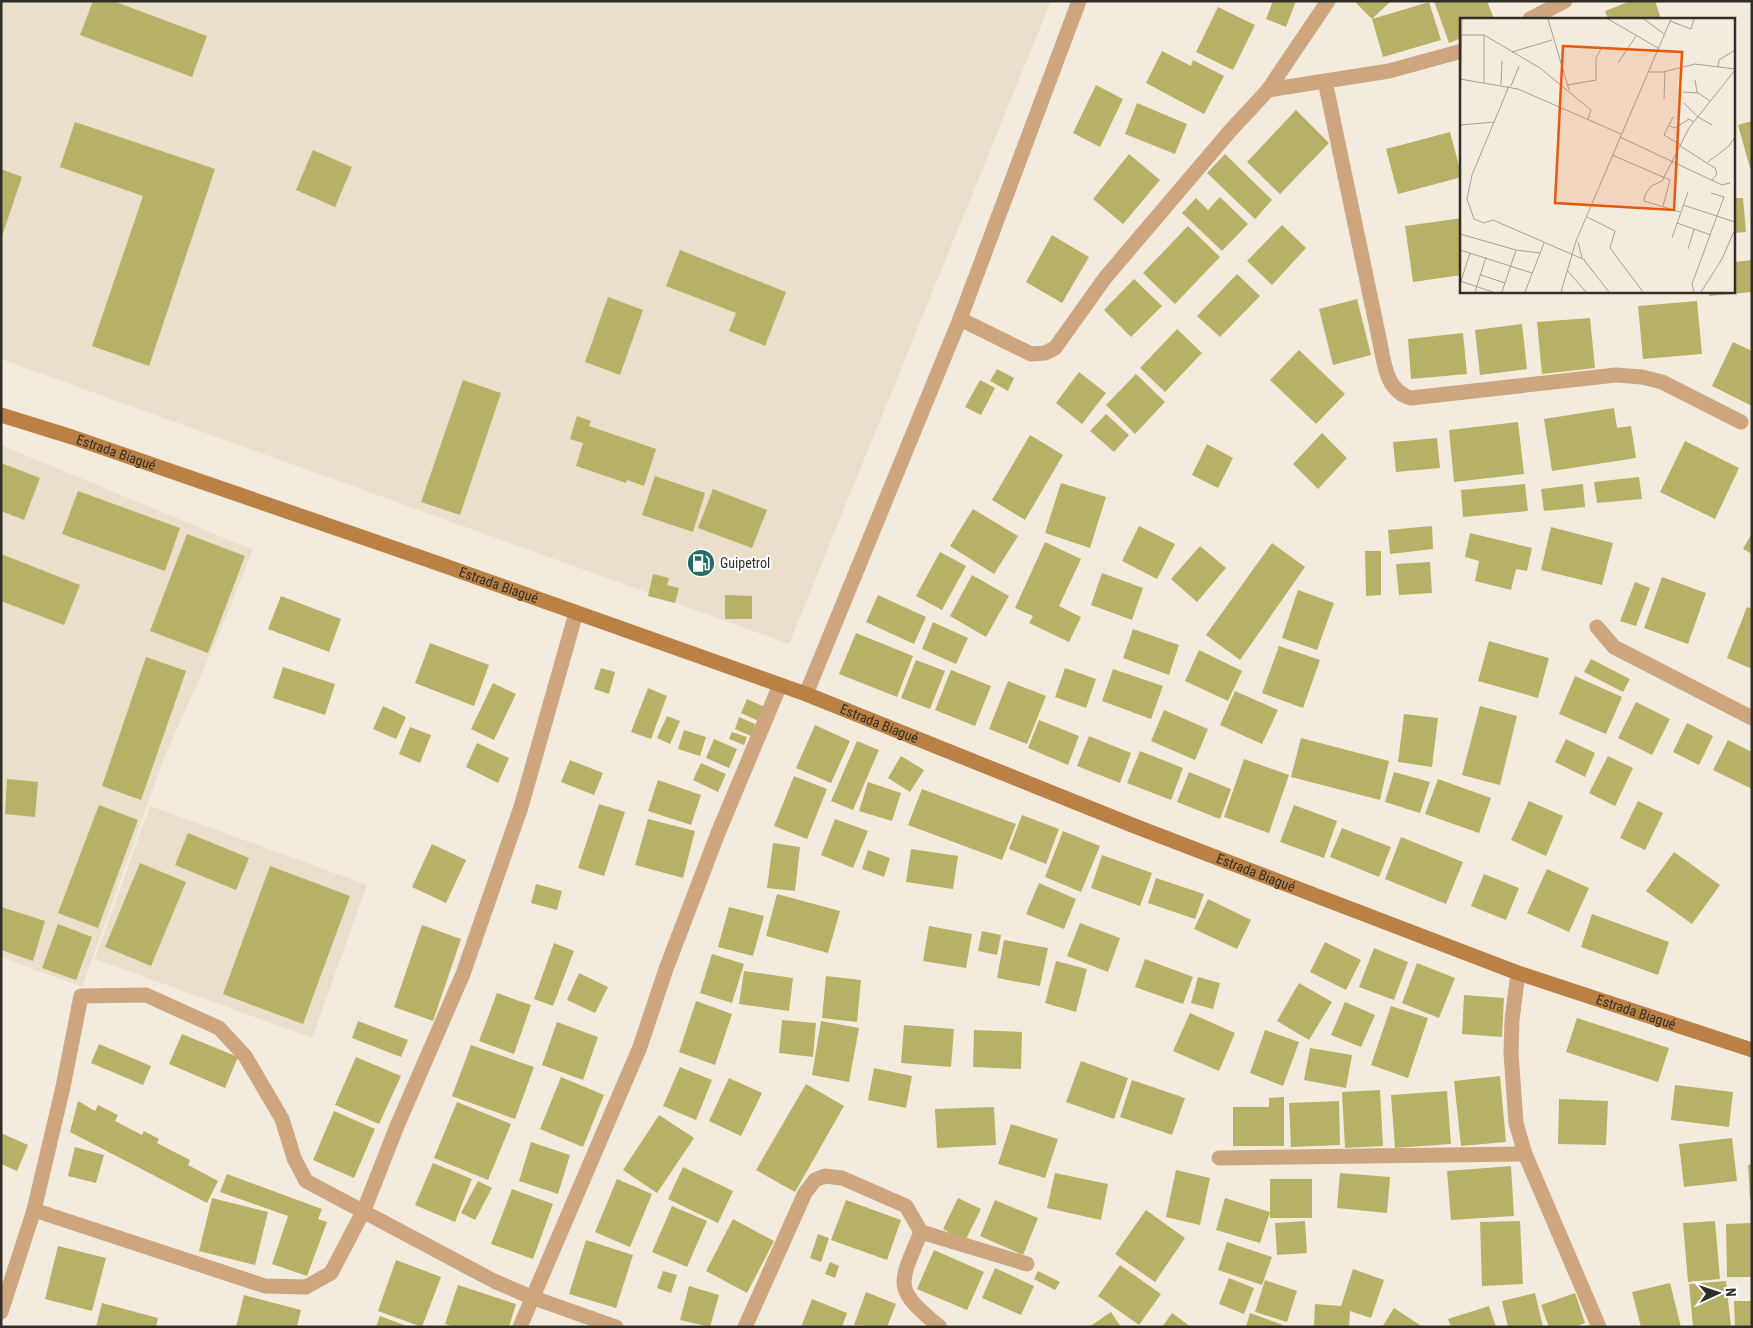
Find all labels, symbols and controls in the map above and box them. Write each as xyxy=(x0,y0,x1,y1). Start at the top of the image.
inset map xyxy=(1460,18,1736,292)
street label: Estrada Biagué xyxy=(74,431,158,473)
fuel station icon: Guipetrol xyxy=(686,548,716,578)
place label: Guipetrol xyxy=(720,555,770,571)
street label: Estrada Biagué xyxy=(457,564,541,607)
street label: Estrada Biagué xyxy=(838,701,921,746)
street label: Estrada Biagué xyxy=(1214,850,1298,895)
street label: Estrada Biagué xyxy=(1594,991,1678,1033)
north arrow xyxy=(1693,1268,1743,1318)
text: N xyxy=(1723,1288,1739,1297)

